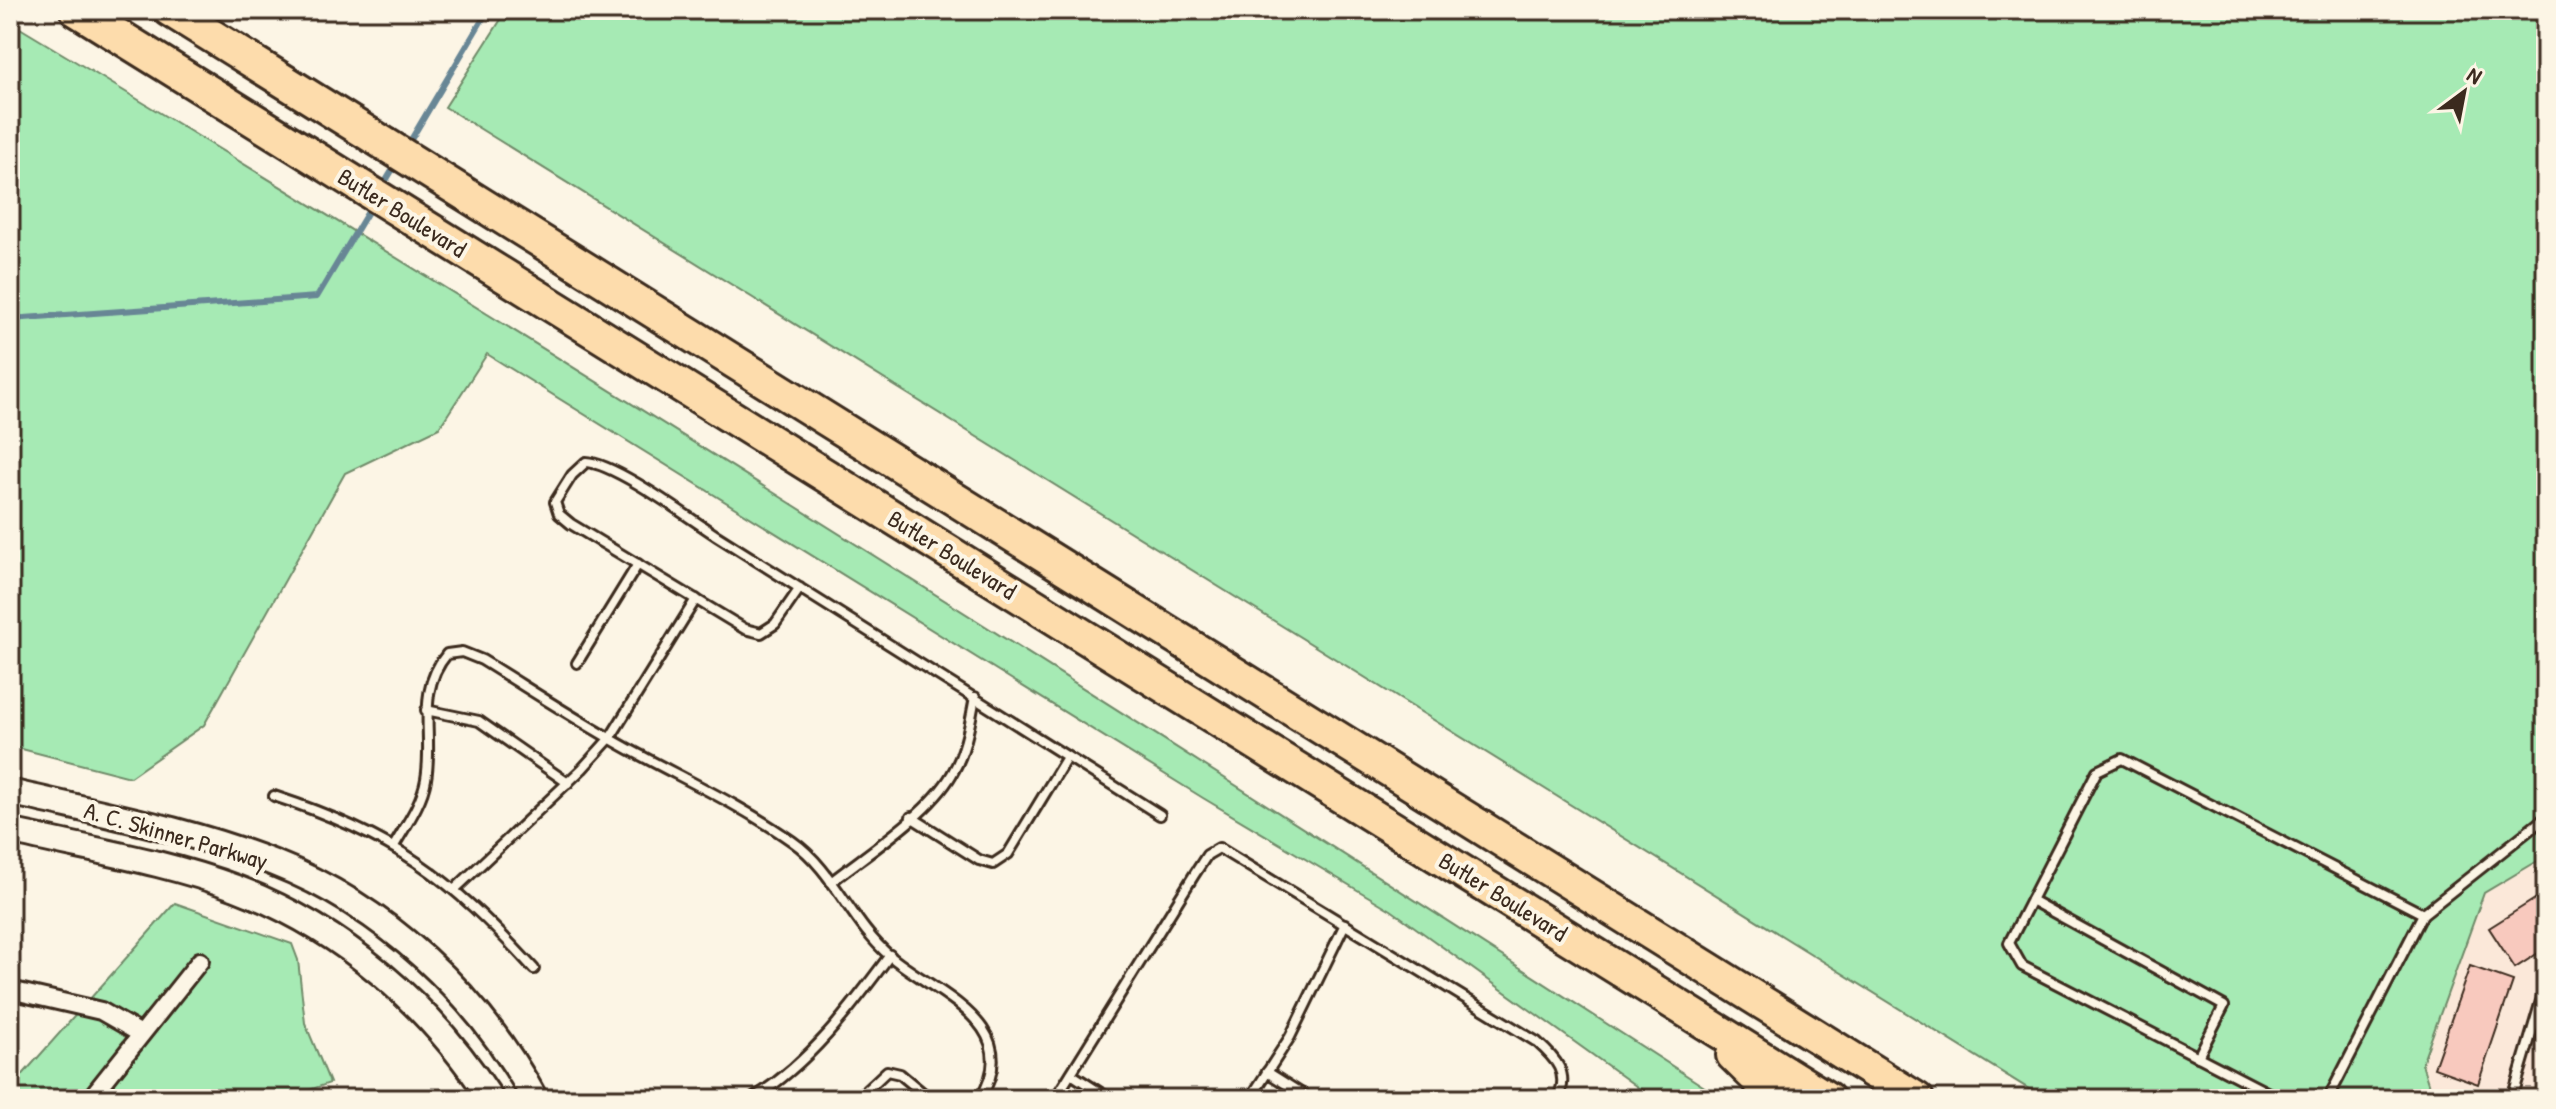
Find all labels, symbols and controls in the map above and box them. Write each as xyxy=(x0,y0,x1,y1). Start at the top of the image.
north arrow xyxy=(2424,52,2504,132)
text: N xyxy=(2462,59,2488,91)
street label: Butler Boulevard xyxy=(332,160,473,264)
street label: Butler Boulevard xyxy=(882,502,1023,606)
street label: A. C. Skinner Parkway xyxy=(81,794,272,877)
street label: Butler Boulevard xyxy=(1433,844,1574,948)

